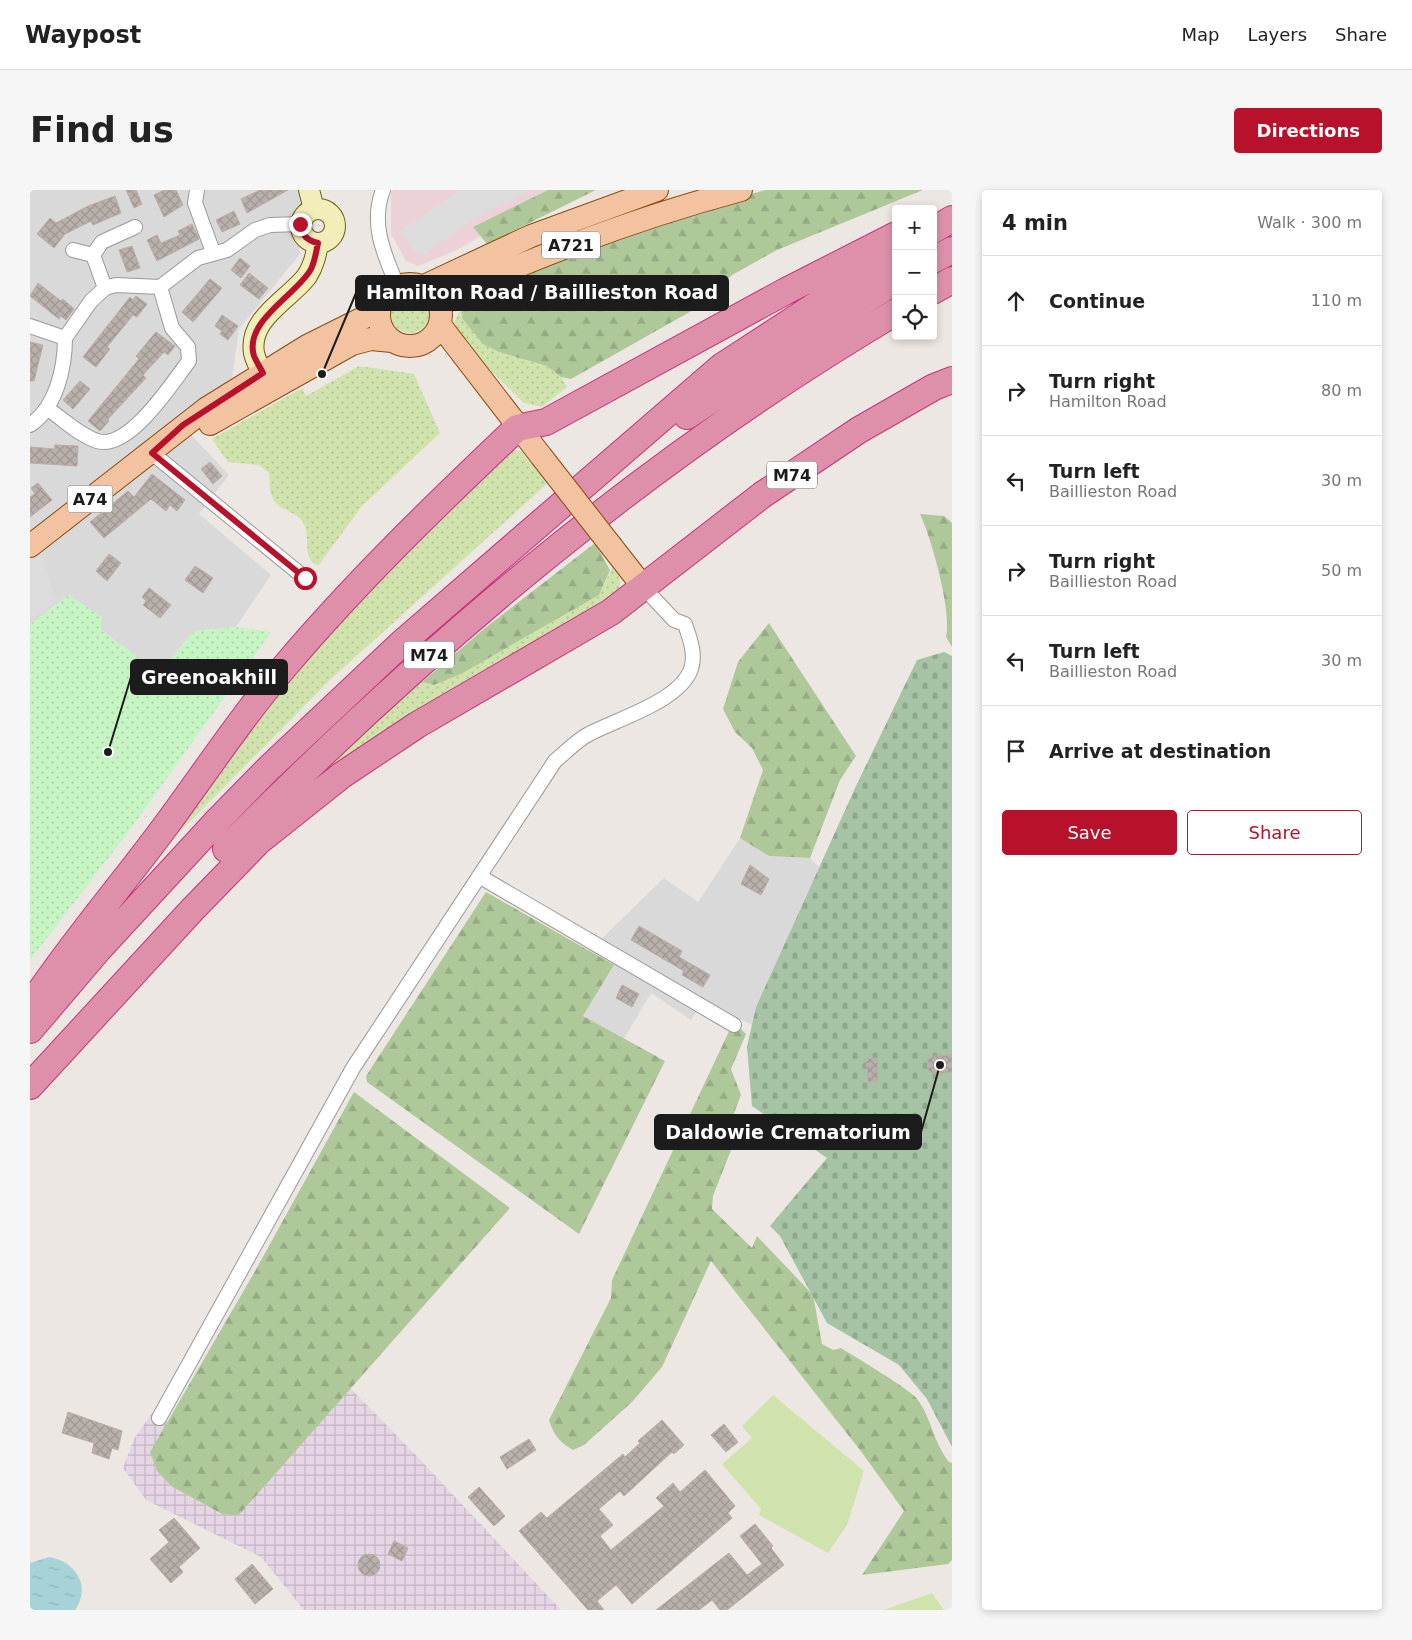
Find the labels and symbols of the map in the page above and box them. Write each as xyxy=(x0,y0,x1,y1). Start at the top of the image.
route end xyxy=(289,213,312,236)
road number: A721 xyxy=(542,232,600,258)
callout: Hamilton Road / Baillieston Road xyxy=(356,276,728,310)
text: Hamilton Road / Baillieston Road xyxy=(366,281,718,303)
road number: M74 xyxy=(767,462,817,488)
road number: A74 xyxy=(68,486,112,512)
route start xyxy=(294,567,317,590)
road number: M74 xyxy=(404,642,454,668)
callout: Greenoakhill xyxy=(131,660,287,694)
text: Greenoakhill xyxy=(141,666,277,688)
callout: Daldowie Crematorium xyxy=(655,1115,921,1149)
text: Daldowie Crematorium xyxy=(665,1121,911,1143)

